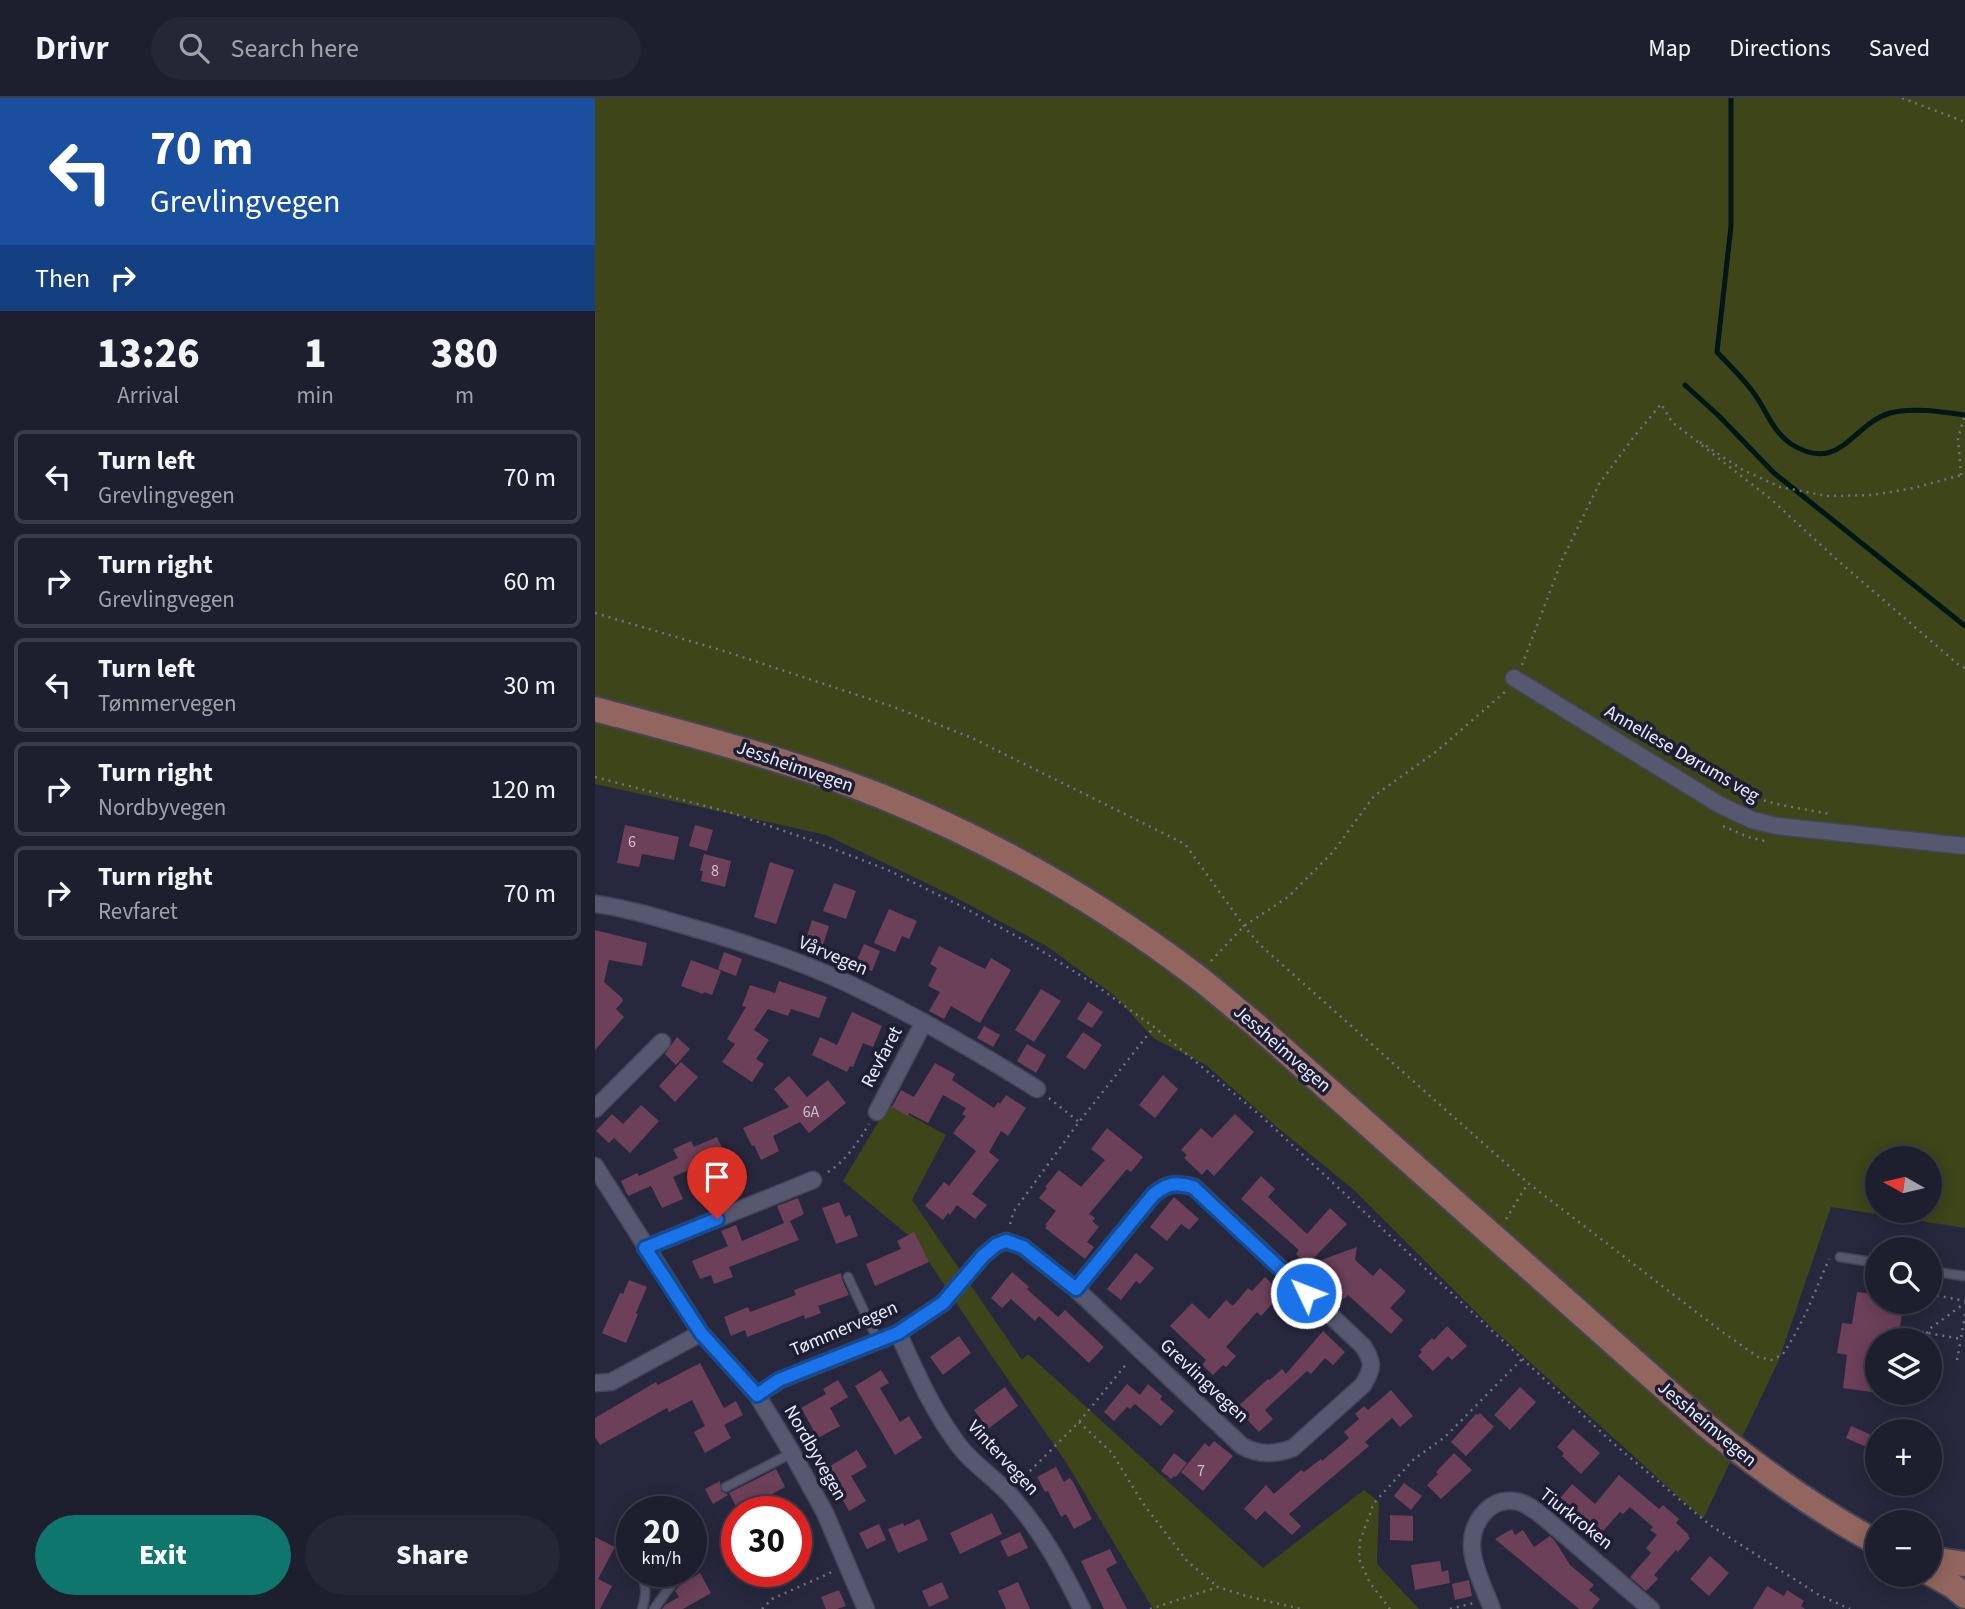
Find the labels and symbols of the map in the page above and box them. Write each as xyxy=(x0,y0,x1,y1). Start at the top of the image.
street label: Anneliese Dørums veg xyxy=(1600,699,1765,810)
street label: Jessheimvegen xyxy=(733,734,857,800)
house number: 6 xyxy=(628,831,636,853)
house number: 8 xyxy=(711,860,719,882)
street label: Vårvegen xyxy=(794,929,872,983)
street label: Jessheimvegen xyxy=(1227,999,1337,1099)
street label: Revfaret xyxy=(855,1021,910,1092)
house number: 6A xyxy=(803,1101,820,1123)
north arrow xyxy=(1865,1146,1943,1223)
pin xyxy=(687,1147,747,1219)
position arrow xyxy=(1269,1256,1343,1330)
street label: Tømmervegen xyxy=(786,1294,902,1364)
street label: Grevlingvegen xyxy=(1153,1333,1255,1429)
street label: Jessheimvegen xyxy=(1652,1375,1762,1473)
street label: Nordbyvegen xyxy=(777,1400,853,1506)
street label: Vintervegen xyxy=(961,1414,1045,1502)
house number: 7 xyxy=(1197,1460,1205,1482)
street label: Tiurkroken xyxy=(1533,1482,1619,1556)
speed limit sign: 30 xyxy=(721,1496,812,1587)

